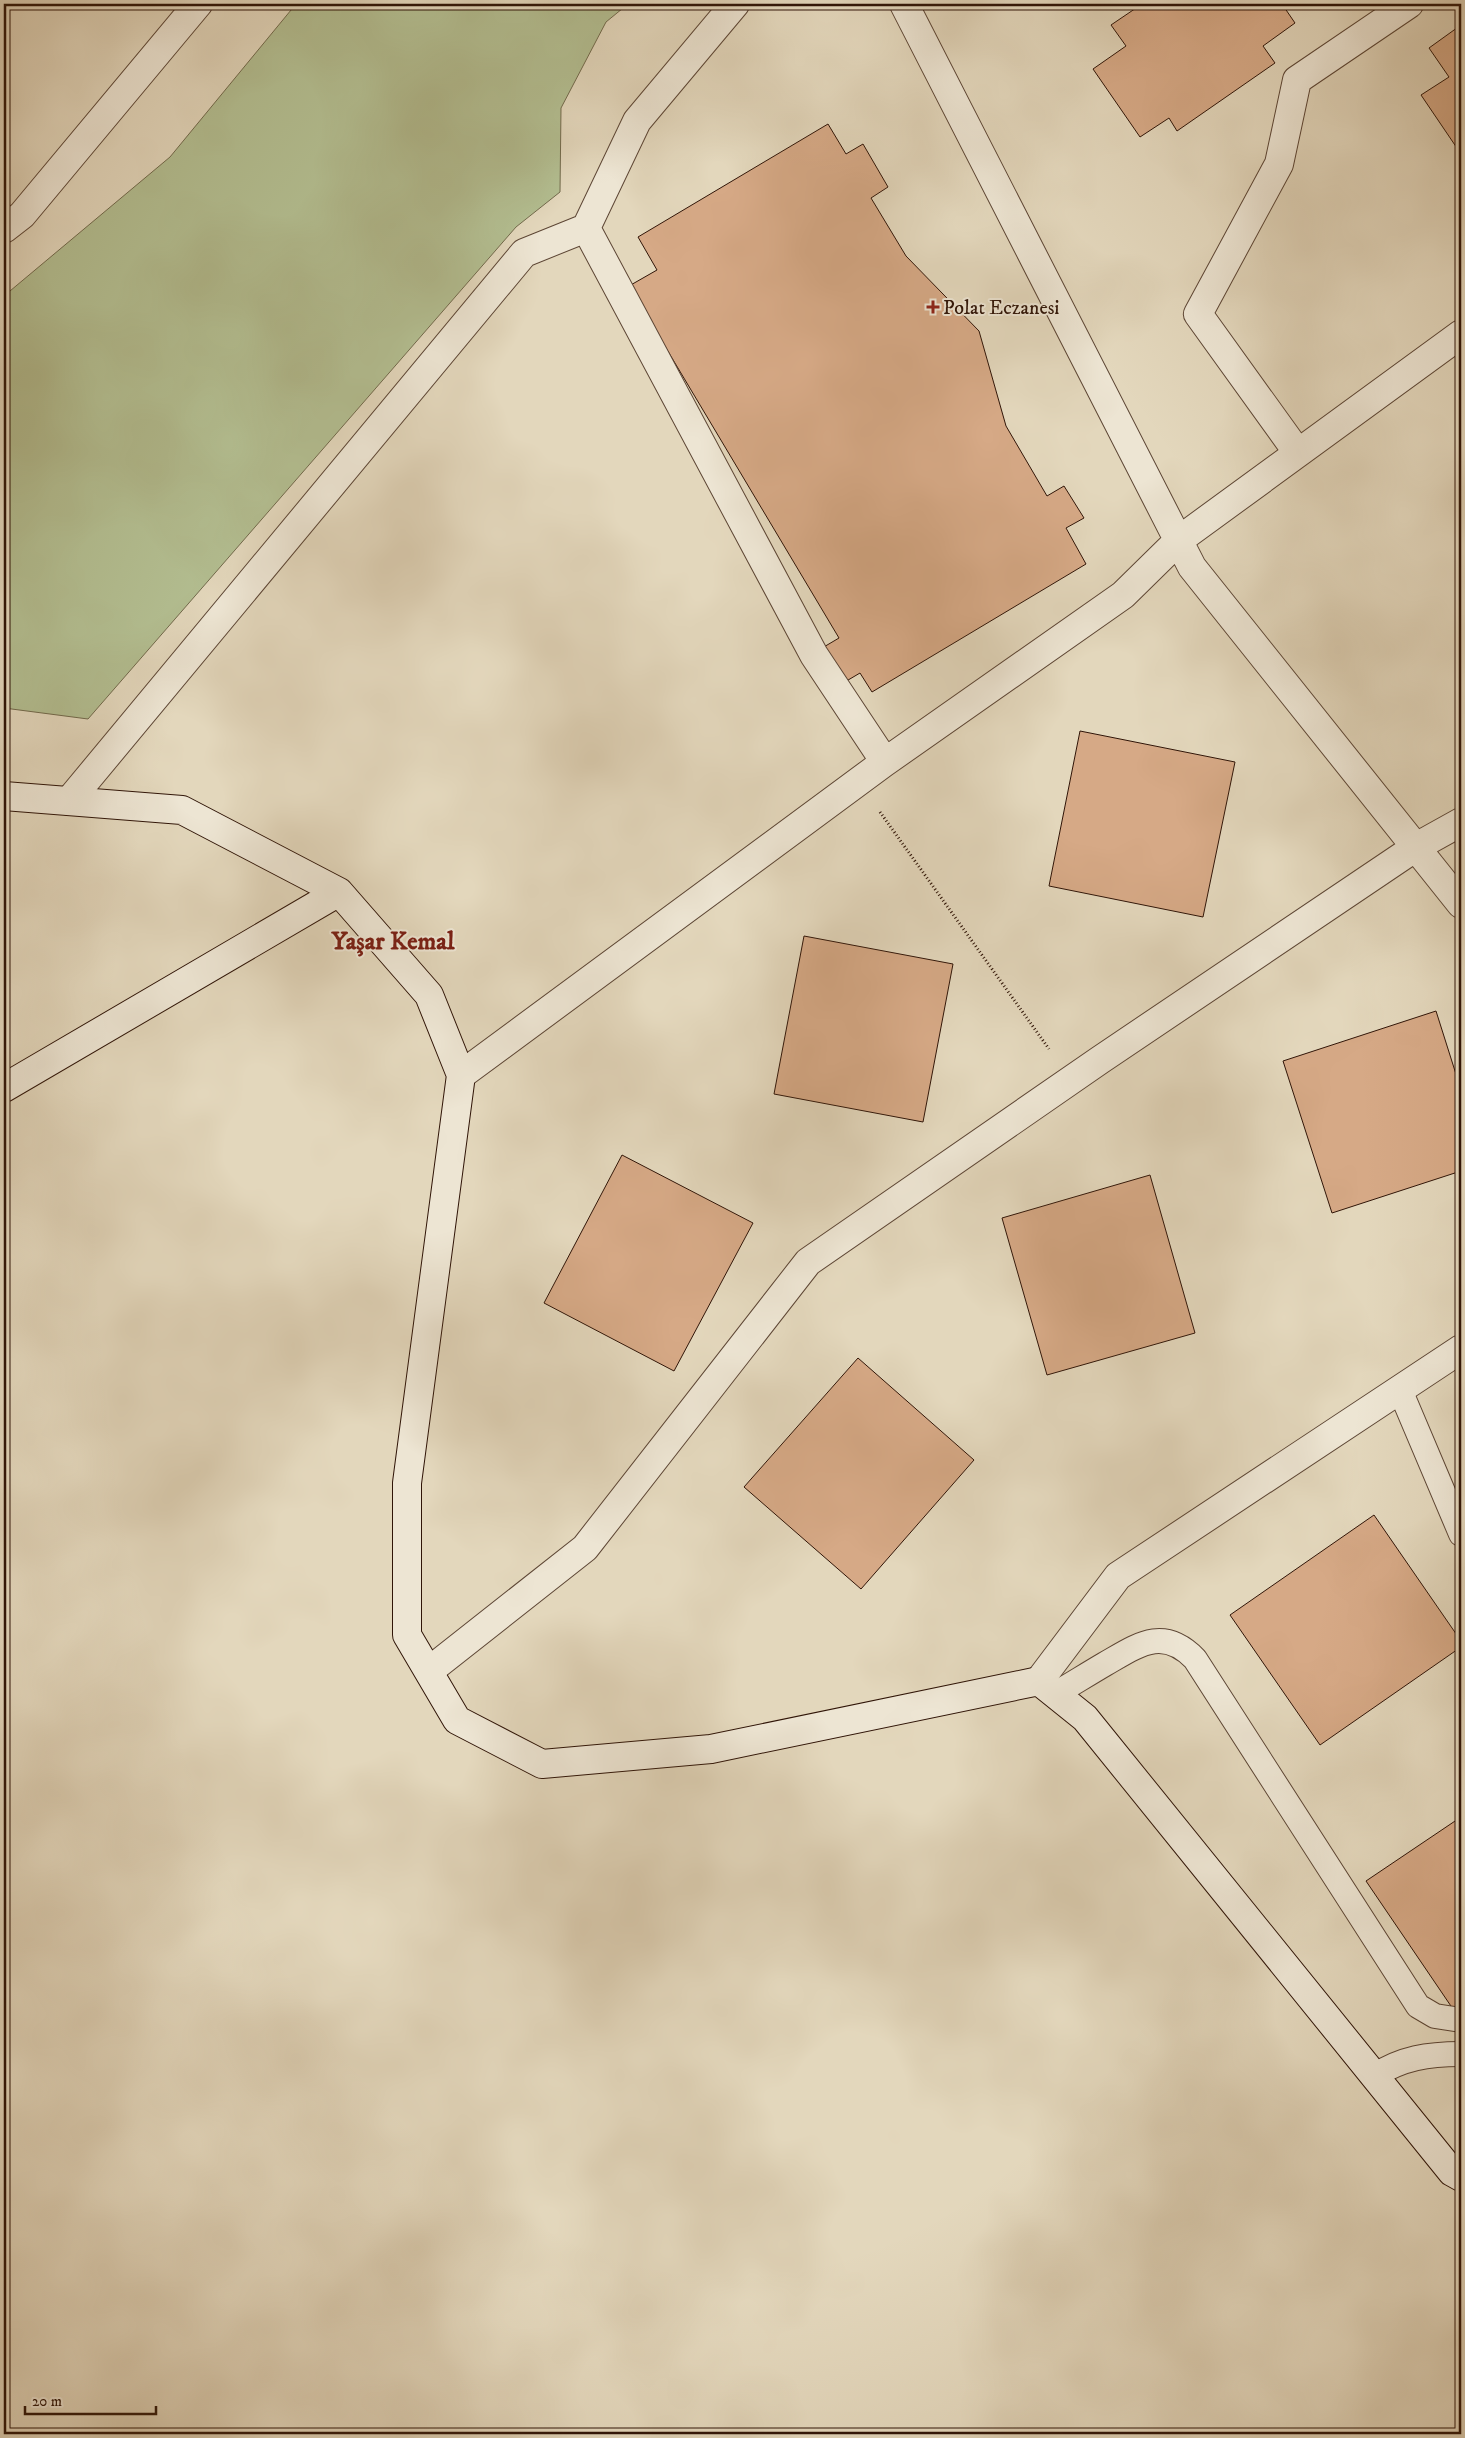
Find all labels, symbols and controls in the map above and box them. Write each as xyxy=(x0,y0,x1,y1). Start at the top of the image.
place label: Polat Eczanesi xyxy=(943,296,1060,321)
marker: Polat Eczanesi xyxy=(927,301,939,313)
district label: Yaşar Kemal xyxy=(330,926,455,957)
scale bar xyxy=(25,2383,156,2415)
text: 20 m xyxy=(32,2392,62,2411)

